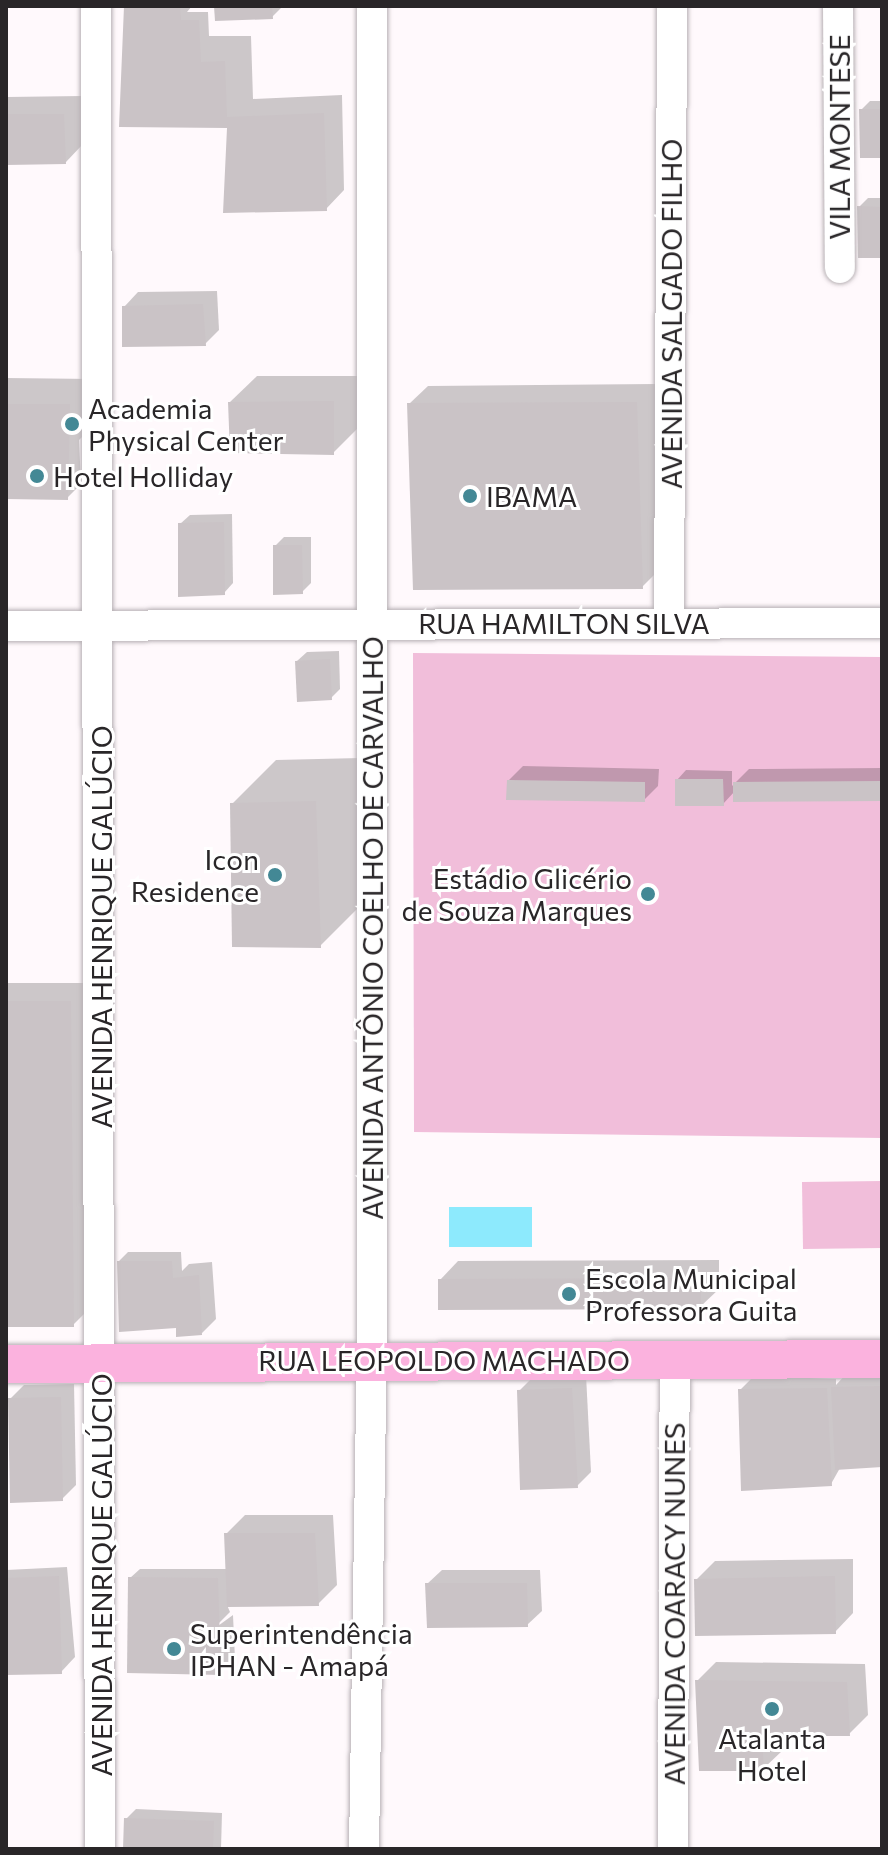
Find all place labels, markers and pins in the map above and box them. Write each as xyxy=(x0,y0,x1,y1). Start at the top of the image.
place label: Academia Physical Center xyxy=(88,391,284,457)
marker: Academia Physical Center xyxy=(63,415,81,433)
place label: Hotel Holliday xyxy=(53,459,233,493)
marker: Hotel Holliday xyxy=(28,467,46,485)
place label: IBAMA xyxy=(486,479,577,513)
marker: IBAMA xyxy=(461,487,479,505)
place label: Icon Residence xyxy=(131,842,259,908)
place label: Estádio Glicério de Souza Marques xyxy=(402,861,632,927)
marker: Icon Residence xyxy=(266,866,284,884)
marker: Estádio Glicério de Souza Marques xyxy=(639,885,657,903)
place label: Escola Municipal Professora Guita xyxy=(585,1261,798,1327)
marker: Escola Municipal Professora Guita xyxy=(560,1285,578,1303)
place label: Superintendência IPHAN - Amapá xyxy=(190,1616,413,1682)
marker: Superintendência IPHAN - Amapá xyxy=(165,1640,183,1658)
marker: Atalanta Hotel xyxy=(763,1700,781,1718)
place label: Atalanta Hotel xyxy=(718,1721,826,1787)

